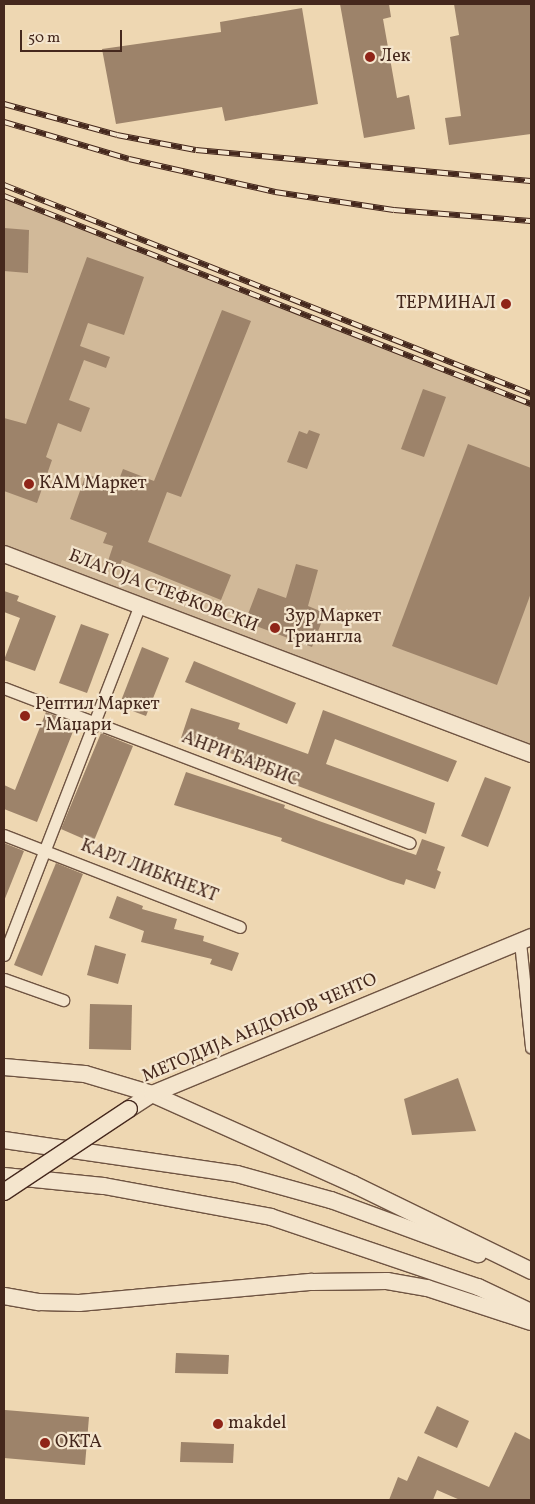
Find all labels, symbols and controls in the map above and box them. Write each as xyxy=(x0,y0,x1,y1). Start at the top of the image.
scale bar xyxy=(22,20,125,52)
text: 50 m xyxy=(28,28,60,49)
place label: Лек xyxy=(380,46,410,68)
marker: Лек xyxy=(364,51,376,63)
place label: ТЕРМИНАЛ xyxy=(396,293,496,315)
marker: ТЕРМИНАЛ xyxy=(500,298,512,310)
place label: КАМ Маркет xyxy=(39,473,147,495)
marker: КАМ Маркет xyxy=(23,478,35,490)
street label: БЛАГОЈА СТЕФКОВСКИ xyxy=(65,546,261,638)
place label: Зур Маркет Триангла xyxy=(285,607,381,650)
marker: Зур Маркет Триангла xyxy=(269,622,281,634)
place label: Рептил Маркет - Маџари xyxy=(35,695,160,738)
marker: Рептил Маркет - Маџари xyxy=(19,710,31,722)
street label: АНРИ БАРБИС xyxy=(178,728,302,792)
street label: КАРЛ ЛИБКНЕХТ xyxy=(77,836,221,908)
street label: МЕТОДИЈА АНДОНОВ ЧЕНТО xyxy=(139,970,381,1088)
place label: makdel xyxy=(228,1413,286,1435)
marker: makdel xyxy=(212,1418,224,1430)
place label: ОКТА xyxy=(55,1432,102,1454)
marker: ОКТА xyxy=(39,1437,51,1449)

